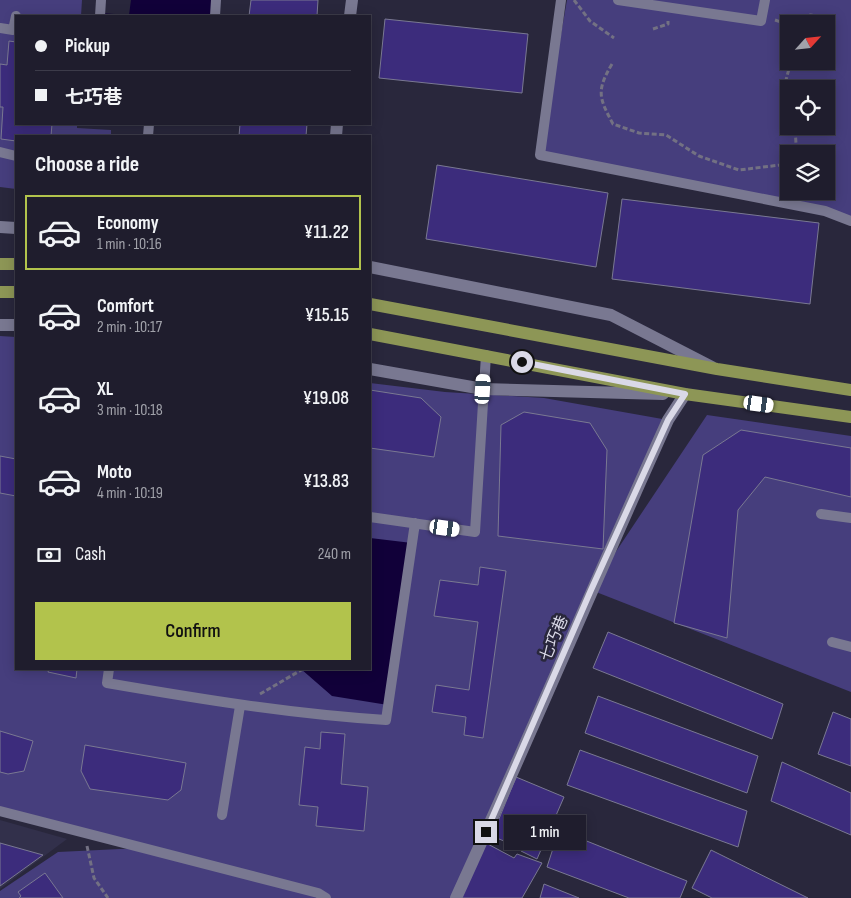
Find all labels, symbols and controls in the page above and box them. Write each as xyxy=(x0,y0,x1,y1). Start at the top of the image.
north arrow xyxy=(780,15,835,70)
map controls xyxy=(780,15,835,200)
text: Pickup xyxy=(65,35,110,58)
button: locate xyxy=(780,80,835,135)
text: 七巧巷 xyxy=(65,86,122,109)
button: layers xyxy=(780,145,835,200)
text: Choose a ride xyxy=(35,151,139,178)
icon: car xyxy=(37,210,82,255)
text: Economy xyxy=(97,212,159,235)
text: ¥11.22 xyxy=(304,221,349,244)
text: 1 min · 10:16 xyxy=(97,235,162,254)
icon: car xyxy=(37,293,82,338)
text: Comfort xyxy=(97,295,154,318)
text: ¥15.15 xyxy=(305,304,349,327)
text: 2 min · 10:17 xyxy=(97,318,162,337)
route start xyxy=(511,351,533,373)
car xyxy=(474,374,491,404)
icon: car xyxy=(37,376,82,421)
text: XL xyxy=(97,378,113,401)
text: ¥19.08 xyxy=(303,387,349,410)
car xyxy=(743,394,774,414)
text: 3 min · 10:18 xyxy=(97,401,163,420)
icon: car xyxy=(37,459,82,504)
text: Moto xyxy=(97,461,132,484)
text: ¥13.83 xyxy=(303,470,349,493)
text: 4 min · 10:19 xyxy=(97,484,163,503)
car xyxy=(429,518,460,538)
icon: cash xyxy=(35,541,63,569)
text: Cash xyxy=(75,543,106,566)
text: 240 m xyxy=(318,545,351,564)
button: Confirm xyxy=(35,602,351,660)
street label: 七巧巷 xyxy=(536,613,573,664)
callout: 1 min xyxy=(504,814,586,850)
route end xyxy=(475,821,497,843)
text: 1 min xyxy=(530,823,560,842)

